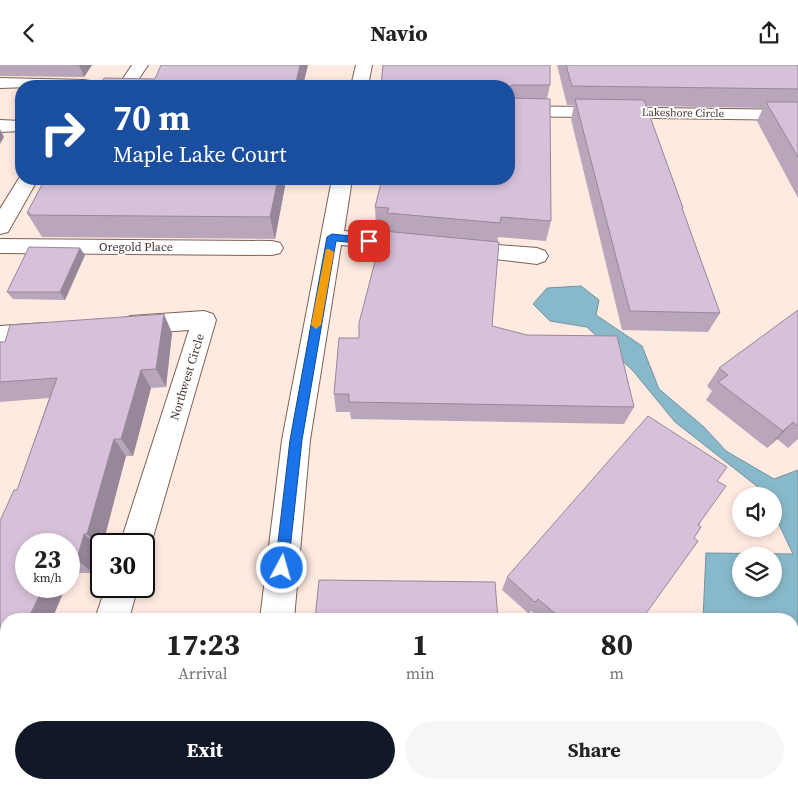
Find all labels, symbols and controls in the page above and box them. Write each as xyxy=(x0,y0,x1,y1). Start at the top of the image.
text: Navio xyxy=(370,18,428,48)
icon: back xyxy=(15,19,43,47)
icon: share xyxy=(755,19,783,47)
text: 70 m xyxy=(113,94,190,142)
icon: right xyxy=(30,100,95,165)
street label: Lakeshore Circle xyxy=(642,105,725,121)
text: Maple Lake Court xyxy=(113,139,286,169)
pin xyxy=(348,220,390,262)
icon: arrive xyxy=(355,227,383,255)
street label: Oregold Place xyxy=(99,239,173,255)
street label: Northwest Circle xyxy=(166,332,208,422)
map controls xyxy=(732,487,782,597)
button: sound xyxy=(732,487,782,537)
speed limit sign: 30 xyxy=(90,533,155,598)
position arrow xyxy=(255,541,307,593)
text: 23 xyxy=(34,542,61,576)
button: layers xyxy=(732,547,782,597)
text: km/h xyxy=(33,570,62,586)
text: 17:23 xyxy=(166,624,240,665)
text: 1 xyxy=(412,624,428,665)
text: 80 xyxy=(601,624,633,665)
text: Arrival xyxy=(178,662,228,684)
text: min xyxy=(406,662,435,684)
text: m xyxy=(610,662,624,684)
button: Exit xyxy=(15,721,395,779)
button: Share xyxy=(405,721,784,779)

